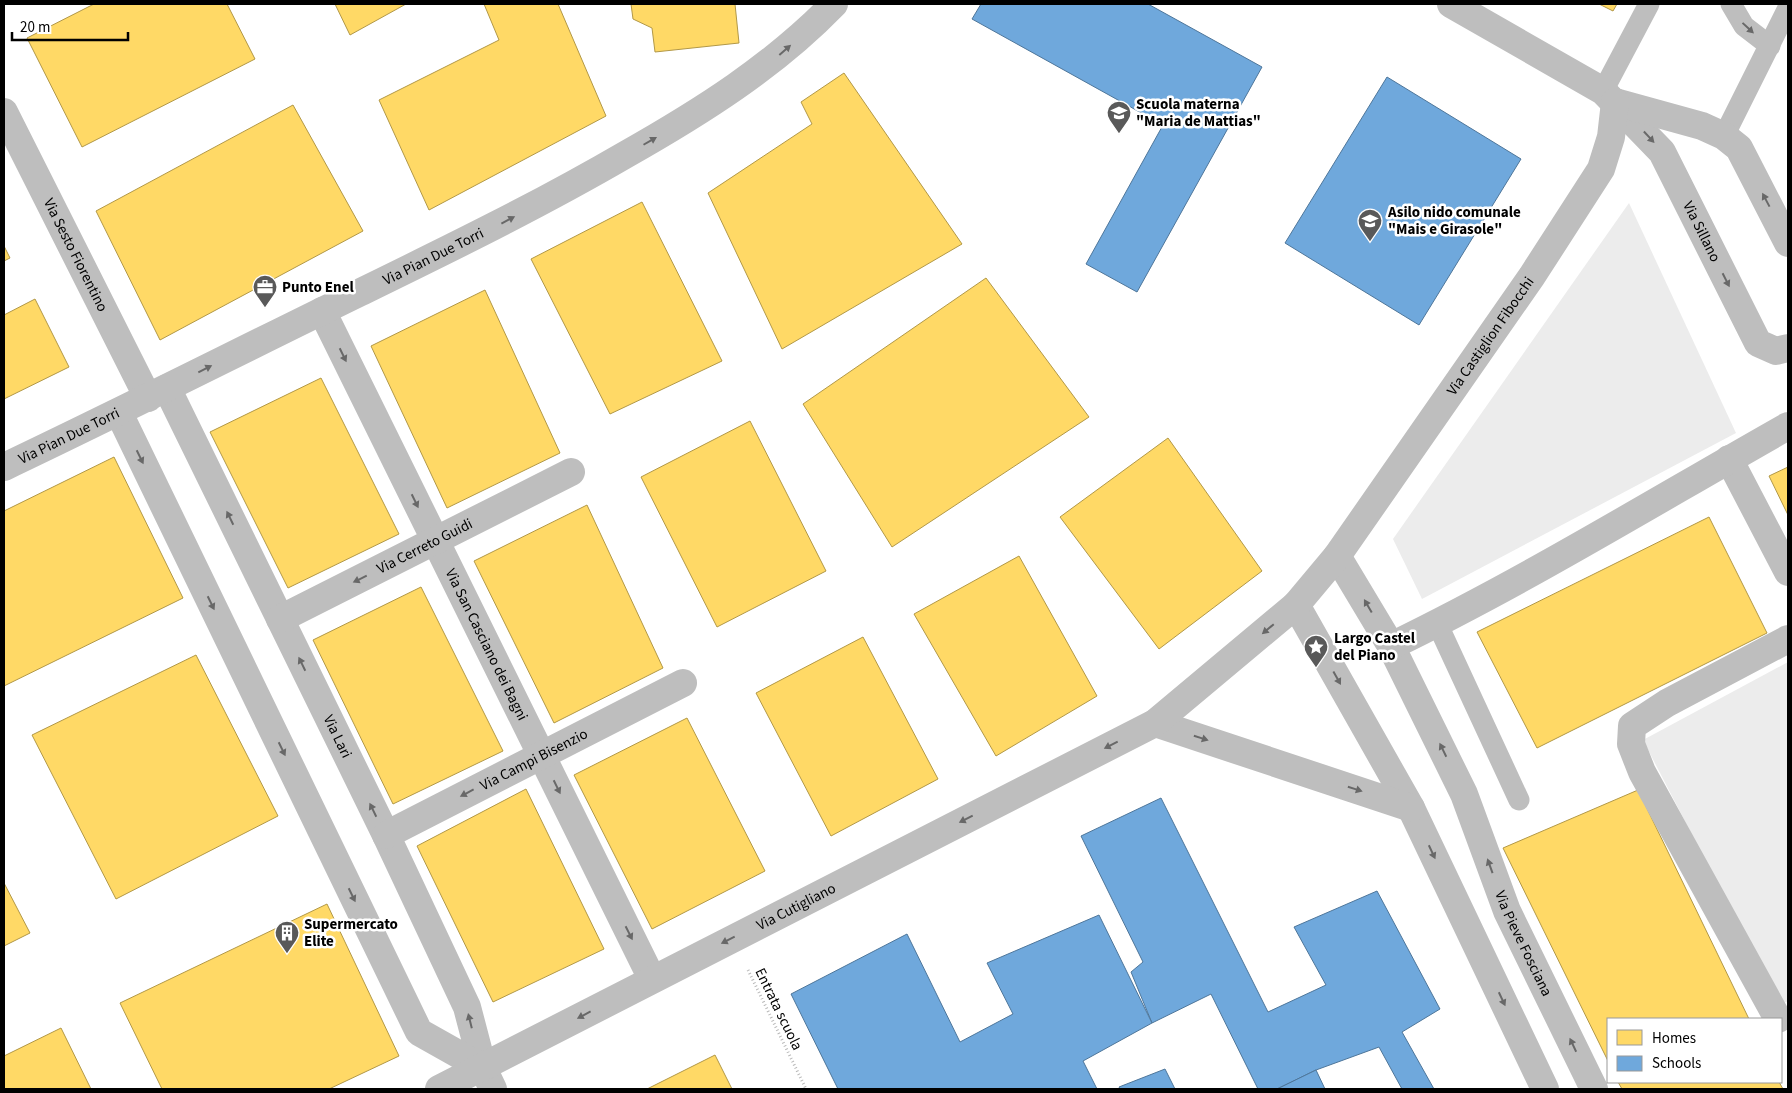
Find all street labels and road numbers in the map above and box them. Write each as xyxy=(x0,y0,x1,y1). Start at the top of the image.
street label: Via Sesto Fiorentino xyxy=(38,195,113,316)
street label: Via Sillano xyxy=(1677,198,1726,266)
street label: Via Pian Due Torri xyxy=(379,223,488,291)
street label: Via Castiglion Fibocchi xyxy=(1442,273,1539,400)
street label: Via Pian Due Torri xyxy=(15,403,123,470)
street label: Via Cerreto Guidi xyxy=(373,513,476,579)
street label: Via San Casciano dei Bagni xyxy=(440,565,533,724)
street label: Via Lari xyxy=(318,711,357,762)
street label: Via Campi Bisenzio xyxy=(477,724,591,796)
street label: Via Cutigliano xyxy=(753,878,840,936)
street label: Via Pieve Fosciana xyxy=(1489,888,1557,1000)
street label: Entrata scuola xyxy=(749,964,808,1054)

